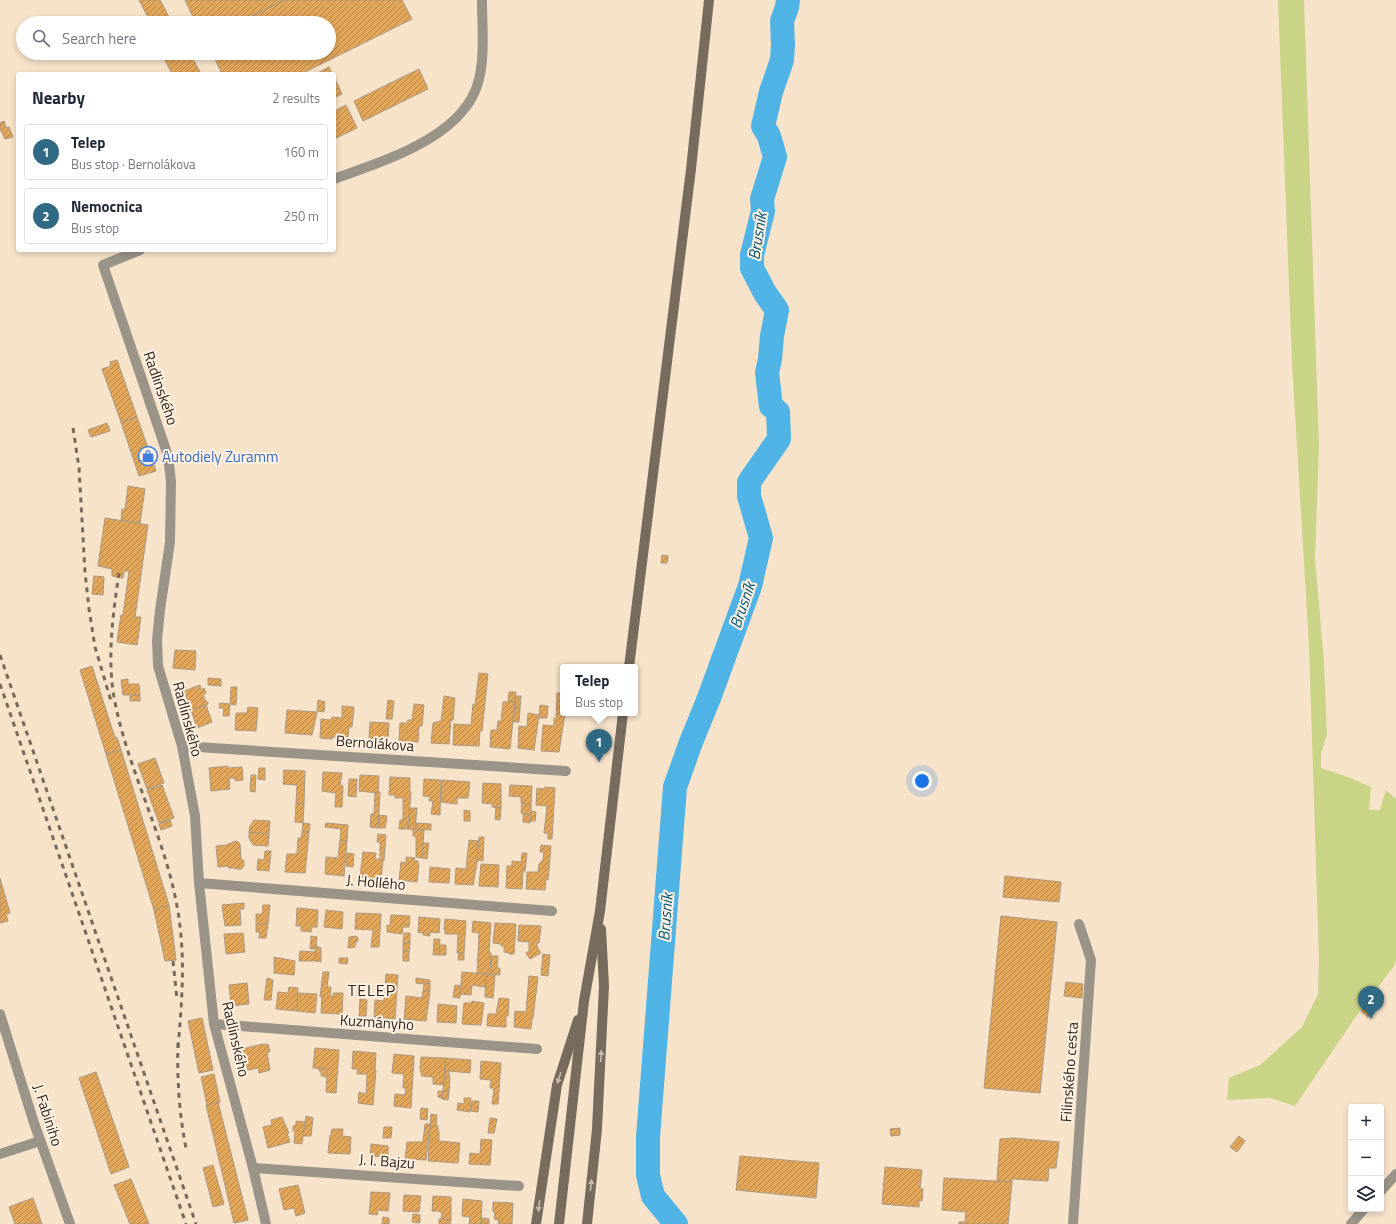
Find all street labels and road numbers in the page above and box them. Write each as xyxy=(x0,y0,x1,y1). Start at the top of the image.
street label: Radlinského xyxy=(138,348,184,428)
street label: Radlinského xyxy=(167,679,209,759)
street label: Bernolákova xyxy=(335,729,415,757)
street label: J. Hollého xyxy=(345,868,407,896)
street label: Radlinského xyxy=(216,999,256,1079)
street label: Kuzmányho xyxy=(339,1008,415,1036)
street label: Filinského cesta xyxy=(1054,1021,1084,1123)
street label: J. Fabiniho xyxy=(27,1081,69,1149)
street label: J. I. Bajzu xyxy=(358,1148,416,1174)

